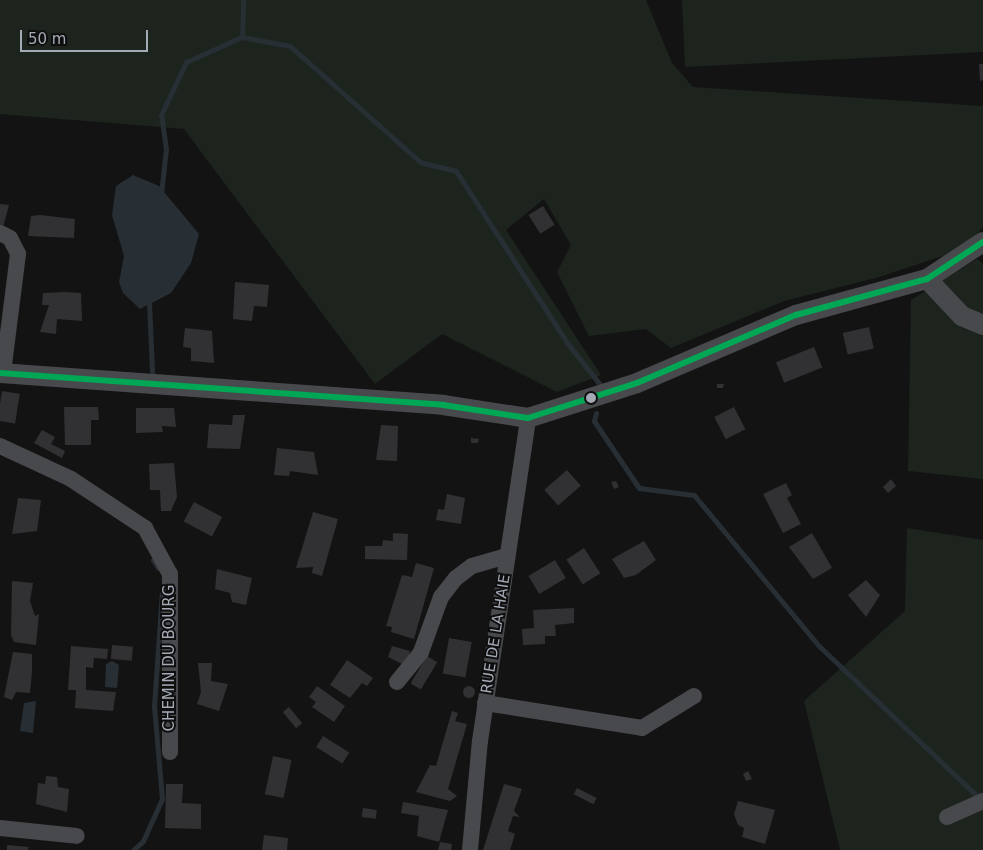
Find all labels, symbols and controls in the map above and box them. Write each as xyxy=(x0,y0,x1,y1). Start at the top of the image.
scale bar xyxy=(22,20,150,52)
text: 50 m xyxy=(28,30,66,48)
unlabelled marker xyxy=(586,393,596,403)
street label: RUE DE LA HAIE xyxy=(478,573,514,695)
street label: CHEMIN DU BOURG xyxy=(161,585,179,731)

